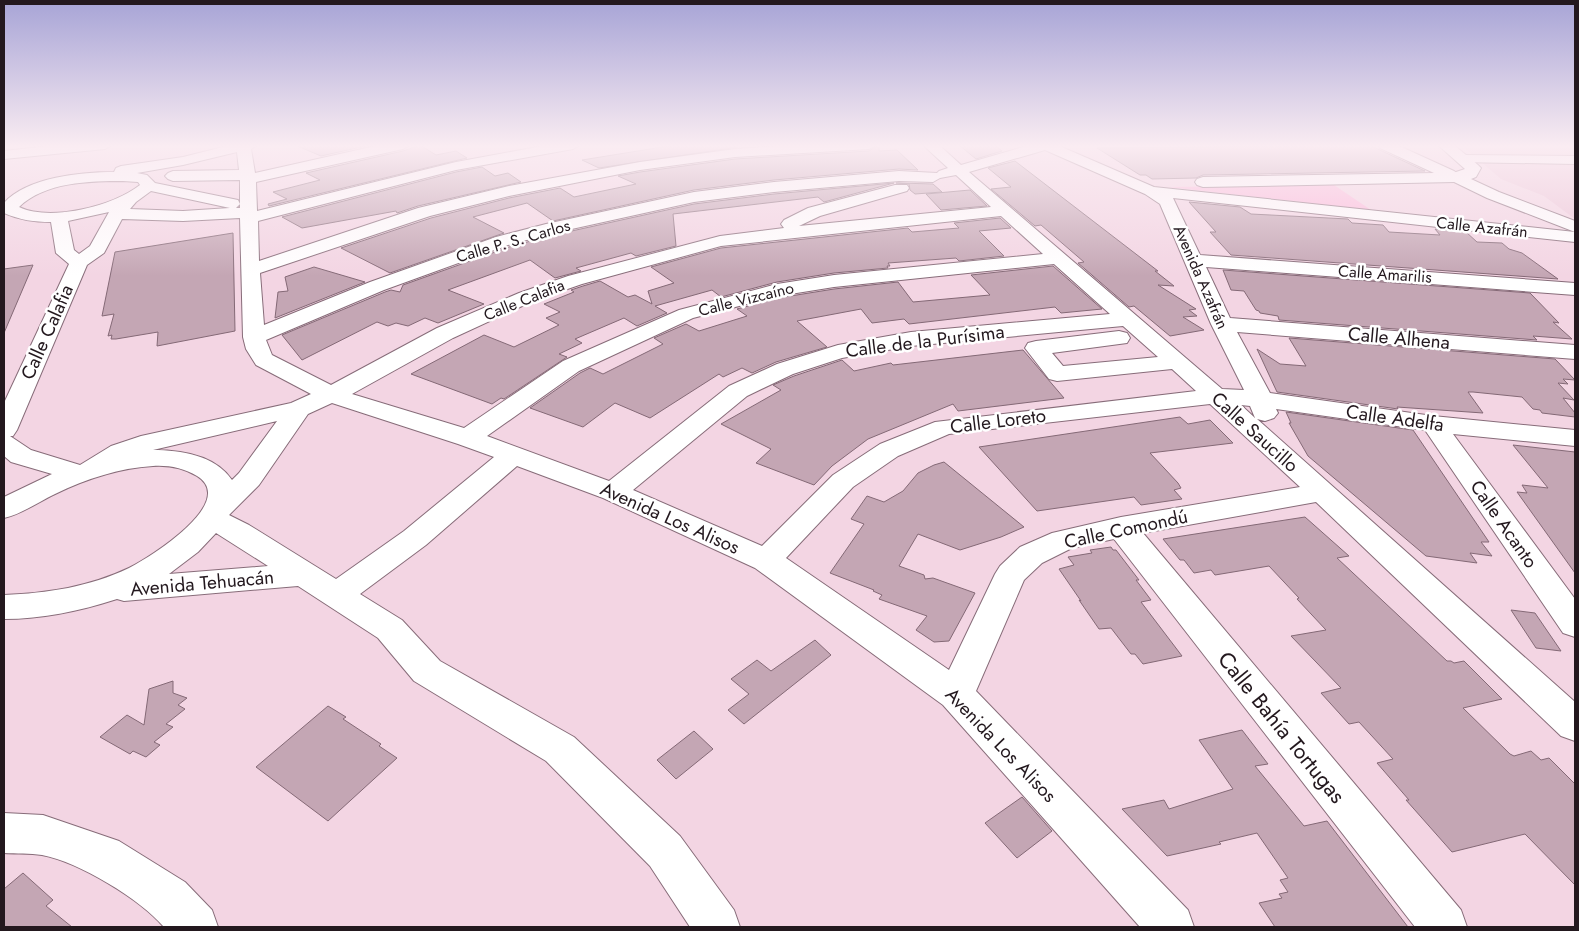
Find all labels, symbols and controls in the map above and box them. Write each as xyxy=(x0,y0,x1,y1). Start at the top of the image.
street label: Calle Azafrán xyxy=(1435,211,1529,243)
street label: Calle P. S. Carlos xyxy=(453,214,573,268)
street label: Avenida Azafrán xyxy=(1168,221,1234,333)
street label: Calle Amarilis xyxy=(1337,259,1433,289)
street label: Calle Calafia xyxy=(480,273,568,327)
street label: Calle Vizcaíno xyxy=(696,276,796,322)
street label: Calle Calafia xyxy=(14,280,80,384)
street label: Calle de la Purísima xyxy=(844,318,1006,364)
street label: Calle Alhena xyxy=(1347,320,1451,356)
street label: Calle Saucillo xyxy=(1205,385,1305,479)
street label: Calle Adelfa xyxy=(1344,398,1446,438)
street label: Calle Loreto xyxy=(949,402,1047,440)
street label: Calle Acanto xyxy=(1464,474,1544,574)
street label: Avenida Los Alisos xyxy=(596,475,744,561)
street label: Calle Comondú xyxy=(1062,503,1190,555)
street label: Avenida Tehuacán xyxy=(129,563,275,603)
street label: Calle Bahía Tortugas xyxy=(1211,644,1353,810)
street label: Avenida Los Alisos xyxy=(939,682,1063,809)

